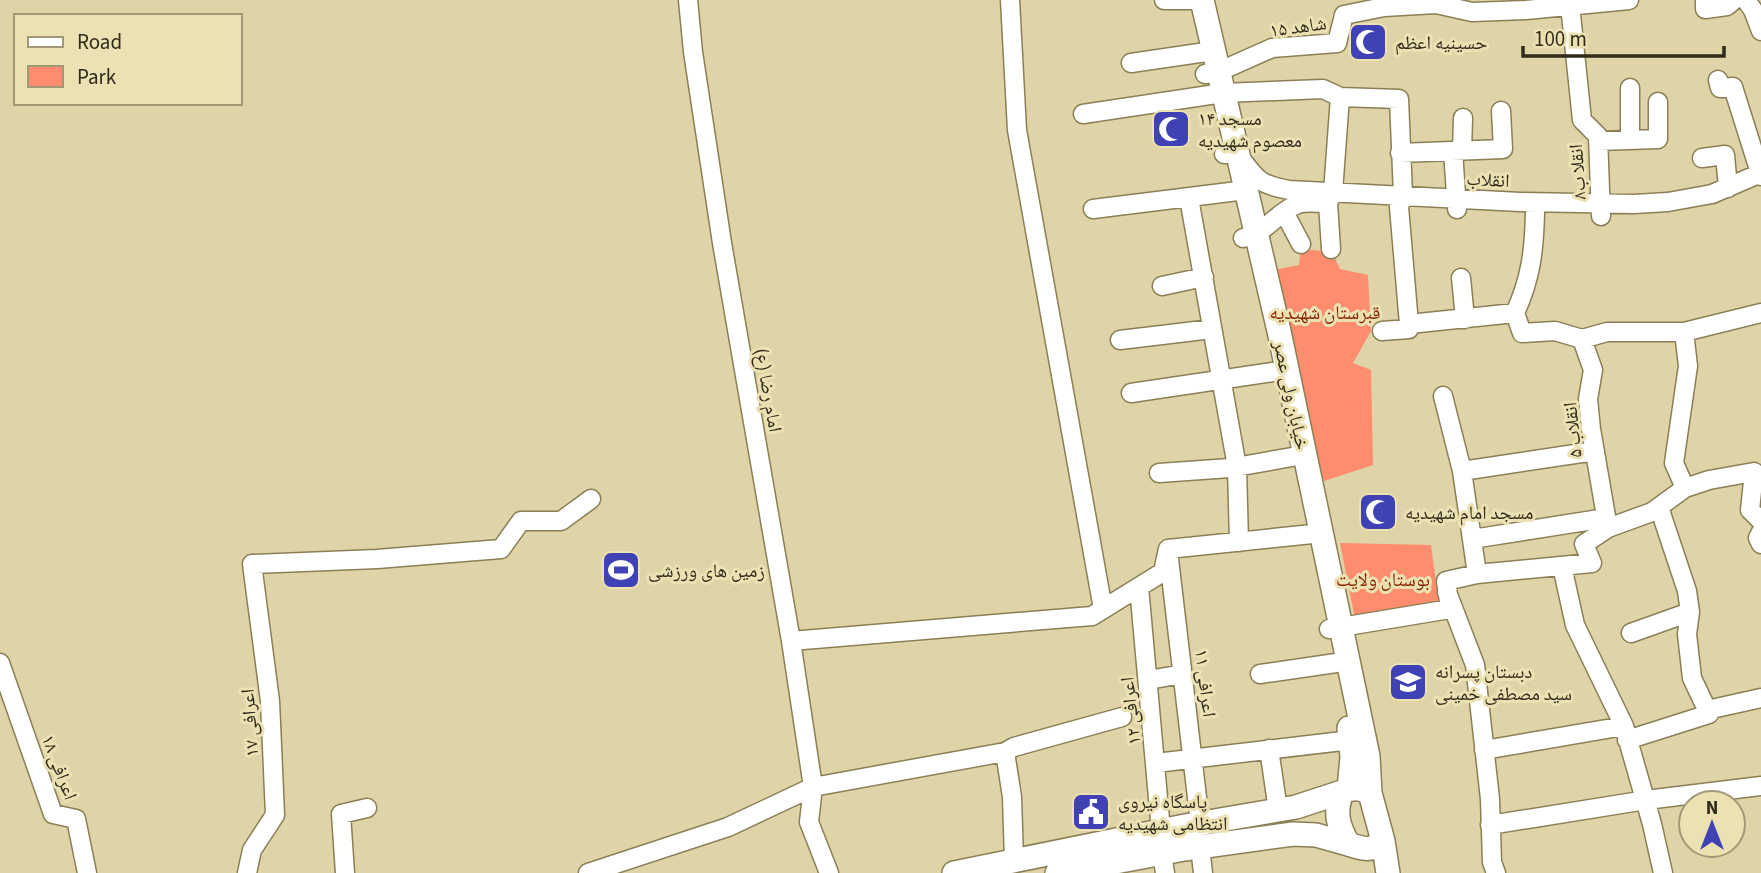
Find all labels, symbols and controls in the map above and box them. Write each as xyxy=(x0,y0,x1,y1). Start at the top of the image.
street label: شاهد ۱۵ xyxy=(1268,10,1328,45)
legend xyxy=(14,14,242,105)
scale bar xyxy=(1523,14,1724,58)
mosque icon: حسینیه اعظم xyxy=(1347,21,1389,63)
text: 100 m xyxy=(1534,24,1587,54)
text: Road xyxy=(77,27,122,57)
place label: حسینیه اعظم xyxy=(1395,30,1487,57)
text: Park xyxy=(77,62,117,92)
place label: مسجد ۱۴ معصوم شهیدیه xyxy=(1198,106,1302,155)
mosque icon: مسجد ۱۴ معصوم شهیدیه xyxy=(1150,108,1192,150)
street label: انقلا ب۸ xyxy=(1563,143,1594,201)
street label: انقلاب xyxy=(1466,166,1510,195)
park label: قبرستان شهیدیه xyxy=(1270,300,1381,327)
street label: خیابان ولی عصر xyxy=(1266,337,1315,452)
street label: امام رضا (ع) xyxy=(747,346,788,434)
street label: انقلاب ۵ xyxy=(1557,401,1590,459)
mosque icon: مسجد امام شهیدیه xyxy=(1357,491,1399,533)
place label: مسجد امام شهیدیه xyxy=(1405,500,1534,527)
sports icon: زمین های ورزشی xyxy=(600,549,642,591)
place label: زمین های ورزشی xyxy=(648,558,765,585)
park label: بوستان ولایت xyxy=(1336,567,1430,594)
street label: اعرافی ۱۱ xyxy=(1187,648,1222,719)
place label: دبستان پسرانه سید مصطفی خمینی xyxy=(1435,659,1572,708)
school or university icon: دبستان پسرانه سید مصطفی خمینی xyxy=(1387,661,1429,703)
street label: اعرافی ۱۲ xyxy=(1115,676,1148,746)
street label: اعرافی ۱۷ xyxy=(235,688,266,758)
street label: اعرافی ۱۸ xyxy=(34,731,83,804)
place label: پاسگاه نیروی انتظامی شهیدیه xyxy=(1118,789,1228,838)
north arrow xyxy=(1677,789,1747,859)
public building icon: پاسگاه نیروی انتظامی شهیدیه xyxy=(1070,791,1112,833)
text: N xyxy=(1706,795,1718,822)

